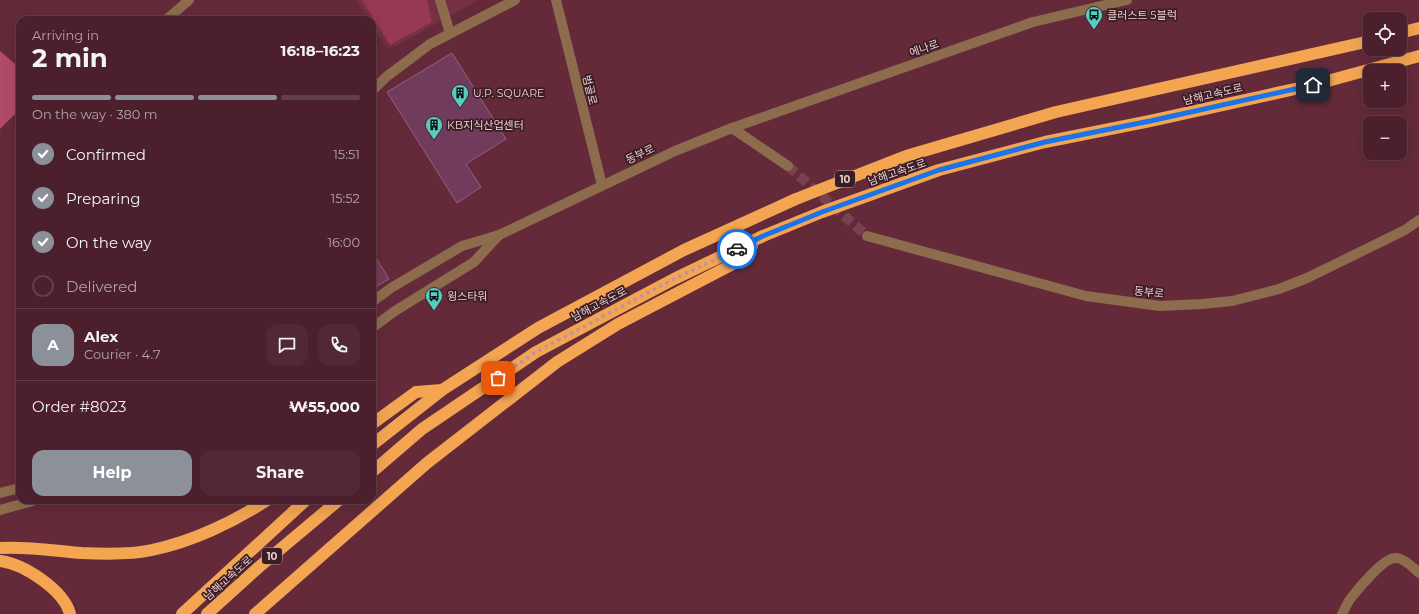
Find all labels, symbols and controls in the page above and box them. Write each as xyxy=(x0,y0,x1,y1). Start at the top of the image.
bus stop icon: 클러스트 5블럭 xyxy=(1084,5,1104,30)
place label: 클러스트 5블럭 xyxy=(1107,8,1177,22)
map controls xyxy=(1363,12,1407,160)
button: locate xyxy=(1363,12,1407,56)
text: Arriving in xyxy=(32,27,99,43)
street label: 에나로 xyxy=(907,36,941,60)
text: 16:18–16:23 xyxy=(281,41,360,60)
text: 2 min xyxy=(32,42,108,74)
button: + xyxy=(1363,64,1407,108)
pin xyxy=(1296,68,1330,102)
street label: 범골로 xyxy=(580,74,600,106)
icon: home xyxy=(1302,74,1324,96)
street label: 남해고속도로 xyxy=(1182,80,1244,108)
building icon: U.P. SQUARE xyxy=(450,83,470,108)
place label: U.P. SQUARE xyxy=(473,86,544,100)
text: On the way · 380 m xyxy=(32,106,158,122)
building icon: KB지식산업센터 xyxy=(424,115,444,140)
button: − xyxy=(1363,116,1407,160)
place label: KB지식산업센터 xyxy=(447,118,524,132)
street label: 동부로 xyxy=(623,141,657,167)
icon: check xyxy=(32,143,54,165)
text: Confirmed xyxy=(66,145,146,164)
text: 15:51 xyxy=(333,146,360,162)
street label: 남해고속도로 xyxy=(866,155,928,189)
road number: 10 xyxy=(835,171,855,187)
icon: check xyxy=(32,187,54,209)
text: Preparing xyxy=(66,189,141,208)
text: 15:52 xyxy=(331,190,360,206)
courier xyxy=(717,229,757,269)
icon: check xyxy=(32,231,54,253)
text: On the way xyxy=(66,233,151,252)
text: 16:00 xyxy=(327,234,360,250)
icon: car xyxy=(726,238,748,260)
text: Delivered xyxy=(66,277,138,296)
street label: 동부로 xyxy=(1133,283,1165,301)
street label: 남해고속도로 xyxy=(569,284,629,324)
bus stop icon: 윙스타워 xyxy=(424,286,444,311)
place label: 윙스타워 xyxy=(447,289,487,303)
button: chat xyxy=(266,324,308,366)
button: phone xyxy=(318,324,360,366)
text: Alex xyxy=(84,327,118,346)
text: A xyxy=(47,335,59,354)
text: Courier · 4.7 xyxy=(84,346,161,362)
pin xyxy=(481,361,515,395)
icon: bag xyxy=(487,367,509,389)
text: Order #8023 xyxy=(32,397,127,416)
text: ₩55,000 xyxy=(289,397,360,416)
button: Help xyxy=(32,450,192,496)
button: Share xyxy=(200,450,360,496)
road number: 10 xyxy=(262,548,282,564)
street label: 남해고속도로 xyxy=(201,552,255,604)

